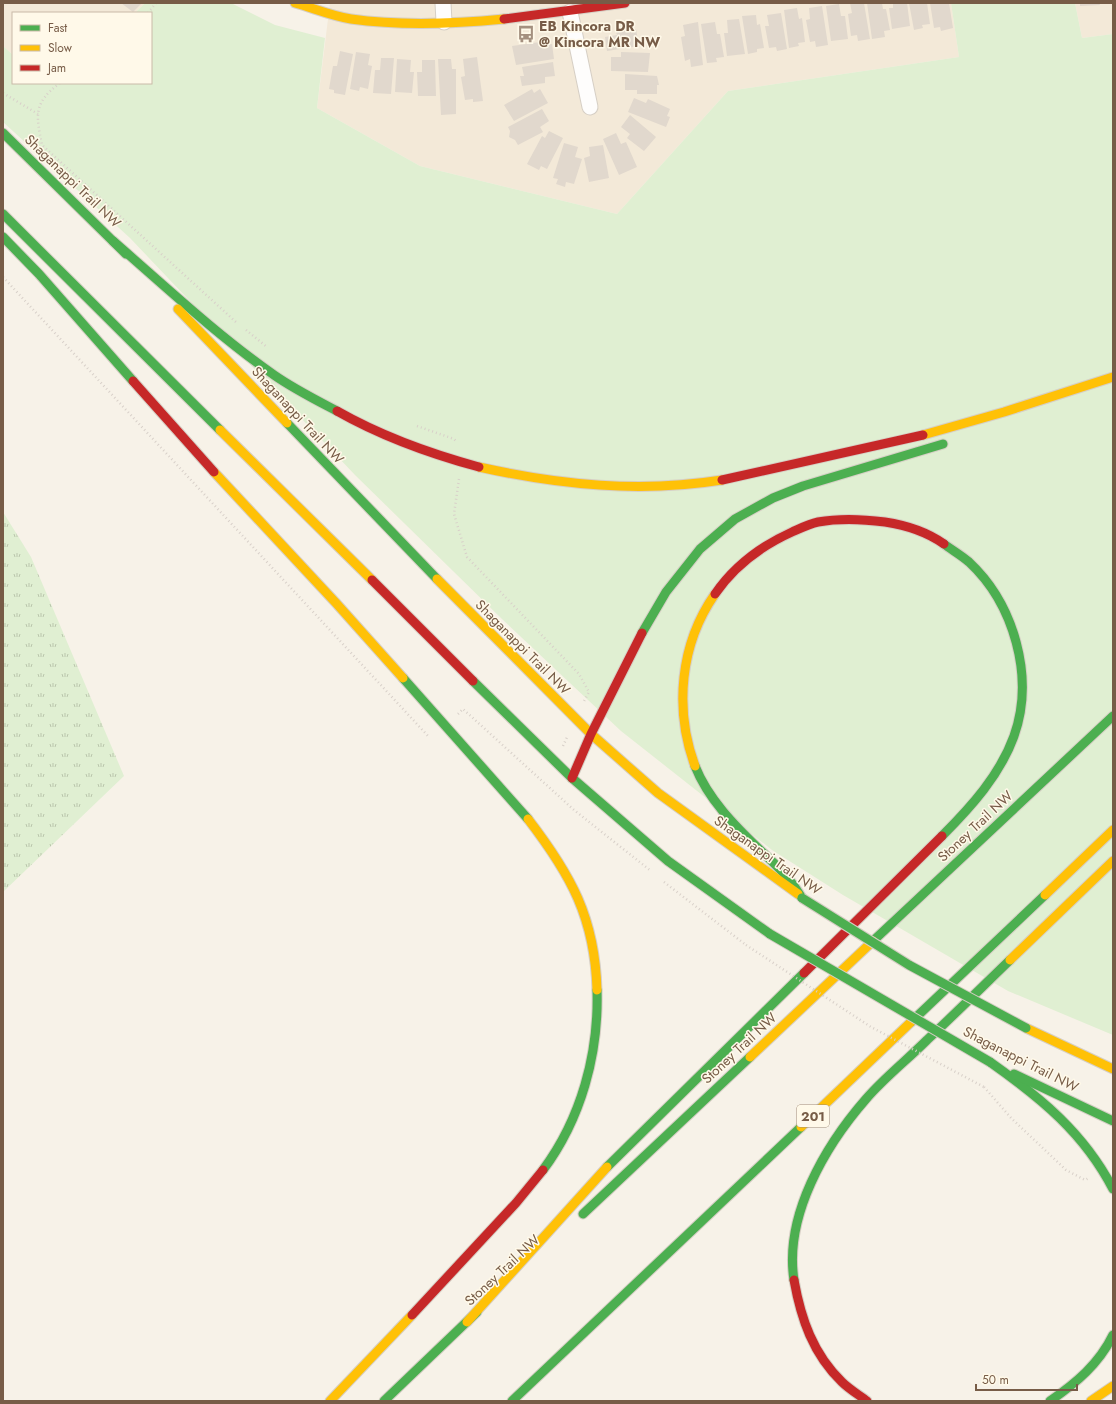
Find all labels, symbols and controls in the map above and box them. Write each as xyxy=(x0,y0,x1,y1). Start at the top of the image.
legend xyxy=(12,12,152,84)
place label: EB Kincora DR @ Kincora MR NW xyxy=(539,16,660,52)
text: Fast xyxy=(48,19,67,37)
bus stop icon: EB Kincora DR @ Kincora MR NW xyxy=(516,24,536,44)
text: Slow xyxy=(48,39,73,57)
text: Jam xyxy=(46,59,66,77)
street label: Shaganappi Trail NW xyxy=(20,130,126,232)
street label: Shaganappi Trail NW xyxy=(247,362,349,468)
street label: Shaganappi Trail NW xyxy=(471,595,575,699)
street label: Stoney Trail NW xyxy=(933,786,1017,866)
street label: Shaganappi Trail NW xyxy=(710,810,826,900)
street label: Stoney Trail NW xyxy=(697,1008,781,1088)
street label: Shaganappi Trail NW xyxy=(960,1021,1082,1097)
road number: 201 xyxy=(797,1105,829,1127)
street label: Stoney Trail NW xyxy=(460,1230,544,1310)
scale bar xyxy=(976,1366,1077,1392)
text: 50 m xyxy=(982,1371,1009,1389)

